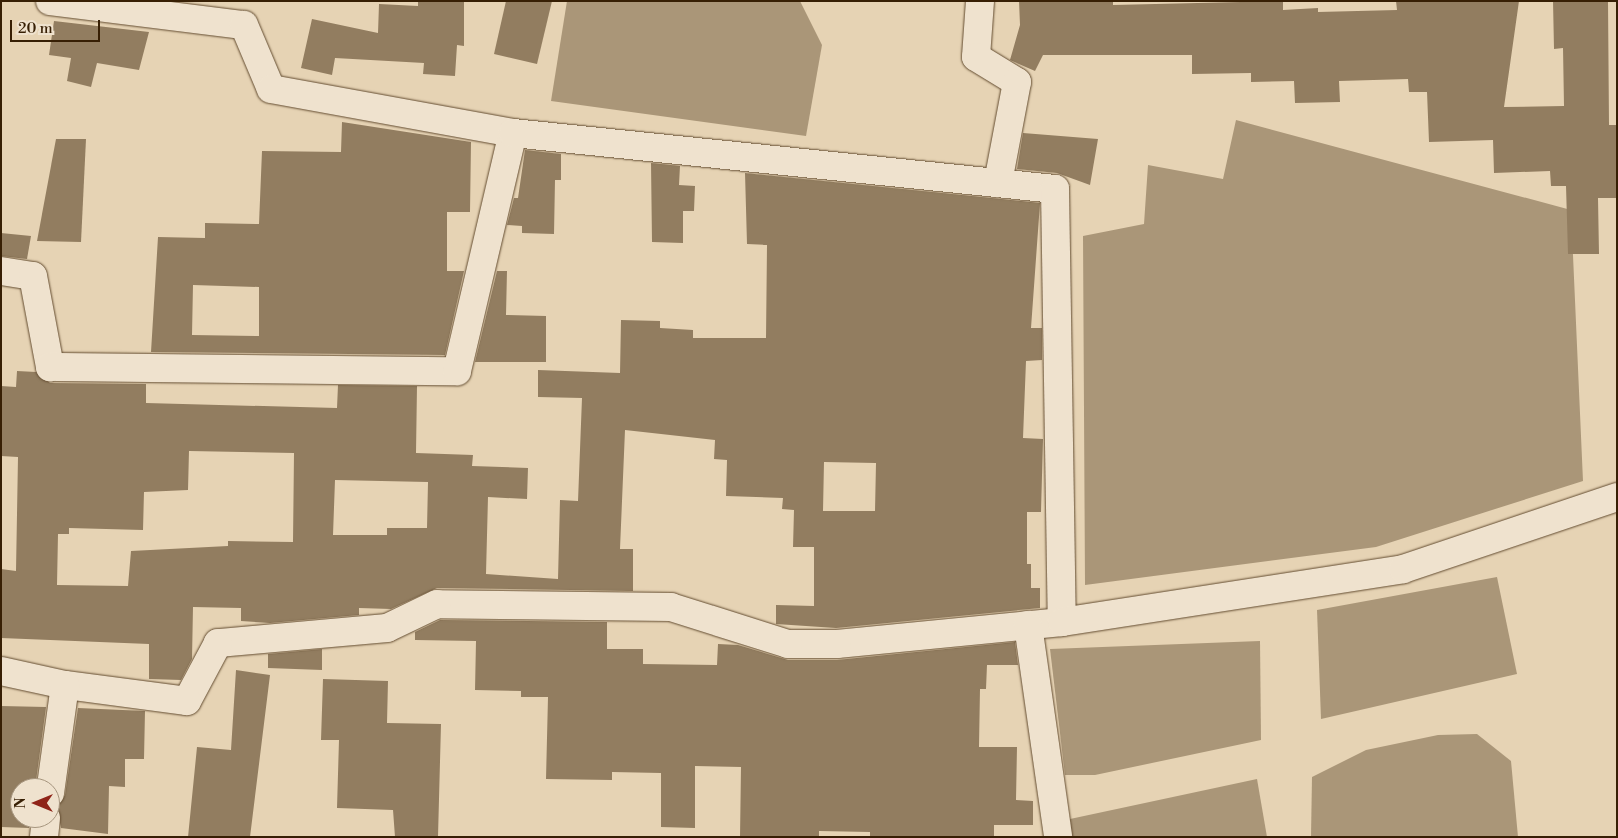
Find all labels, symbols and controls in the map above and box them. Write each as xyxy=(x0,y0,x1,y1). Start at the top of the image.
scale bar xyxy=(12,10,102,42)
text: 20 m xyxy=(18,19,53,38)
north arrow xyxy=(10,778,60,828)
text: N xyxy=(12,797,30,809)

